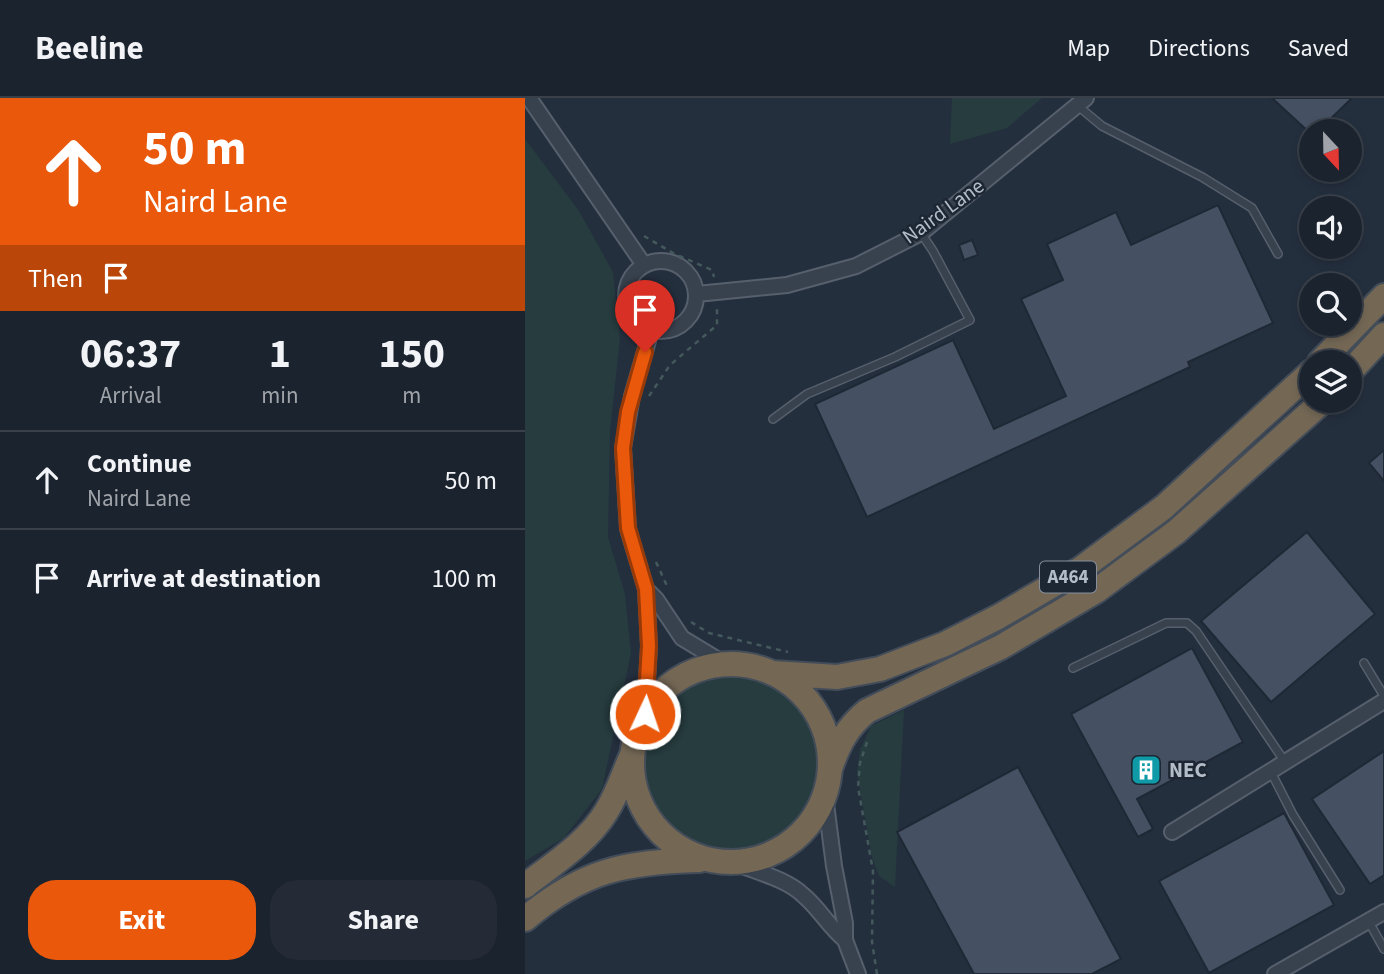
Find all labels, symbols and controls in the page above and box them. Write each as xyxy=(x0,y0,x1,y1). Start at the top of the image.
text: Beeline xyxy=(35,25,144,72)
text: Map xyxy=(1067,31,1110,66)
text: Directions xyxy=(1148,31,1250,66)
text: Saved xyxy=(1288,31,1349,66)
text: 50 m xyxy=(143,114,247,184)
north arrow xyxy=(1299,119,1361,182)
map controls xyxy=(1299,119,1362,413)
icon: ahead xyxy=(28,126,119,217)
street label: Naird Lane xyxy=(896,171,990,251)
text: Naird Lane xyxy=(143,179,288,225)
button: sound xyxy=(1299,196,1362,259)
icon: arrive xyxy=(97,259,135,297)
text: Then xyxy=(28,260,83,297)
button: search xyxy=(1299,273,1362,336)
pin xyxy=(615,280,675,352)
icon: arrive xyxy=(626,291,664,329)
text: 06:37 xyxy=(80,324,181,384)
text: 1 xyxy=(269,324,291,384)
text: 150 xyxy=(378,324,445,384)
button: layers xyxy=(1299,350,1362,413)
text: Arrival xyxy=(100,379,162,412)
text: min xyxy=(261,379,299,412)
text: m xyxy=(402,379,421,412)
text: Continue xyxy=(87,445,192,482)
icon: ahead xyxy=(28,461,66,499)
text: 50 m xyxy=(444,462,497,499)
text: Naird Lane xyxy=(87,482,191,515)
icon: arrive xyxy=(28,559,66,597)
text: Arrive at destination xyxy=(87,560,321,597)
text: 100 m xyxy=(431,560,497,597)
road number: A464 xyxy=(1040,562,1096,592)
position arrow xyxy=(608,677,682,751)
building icon: NEC xyxy=(1129,753,1163,787)
place label: NEC xyxy=(1169,755,1207,785)
button: Exit xyxy=(28,880,256,960)
button: Share xyxy=(270,880,497,960)

